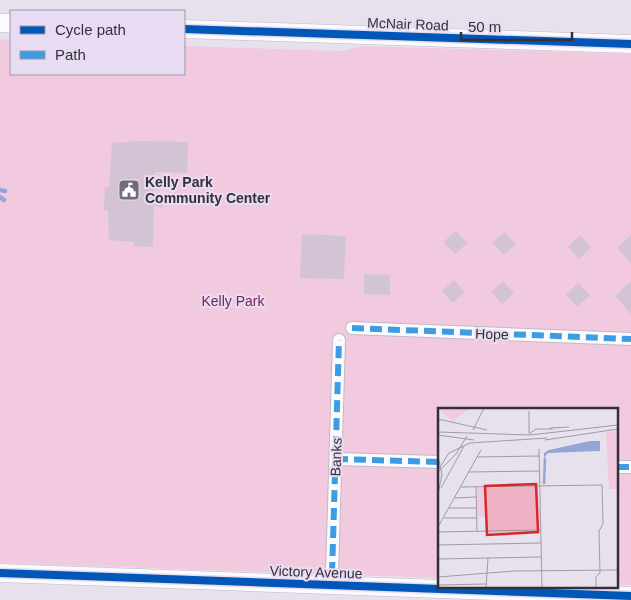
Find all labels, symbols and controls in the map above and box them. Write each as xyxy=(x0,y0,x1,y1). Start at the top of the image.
legend xyxy=(10,10,185,75)
scale bar xyxy=(461,10,572,42)
street label: McNair Road xyxy=(367,15,449,33)
text: 50 m xyxy=(468,18,501,35)
text: Cycle path xyxy=(55,21,126,38)
text: Path xyxy=(55,46,86,63)
place label: Kelly Park Community Center xyxy=(145,174,271,206)
public building icon: Kelly Park Community Center xyxy=(117,178,141,202)
park label: Kelly Park xyxy=(201,293,266,309)
street label: Hope xyxy=(475,325,509,343)
inset map xyxy=(438,408,618,588)
street label: Banks xyxy=(327,437,345,477)
street label: Victory Avenue xyxy=(269,562,363,582)

